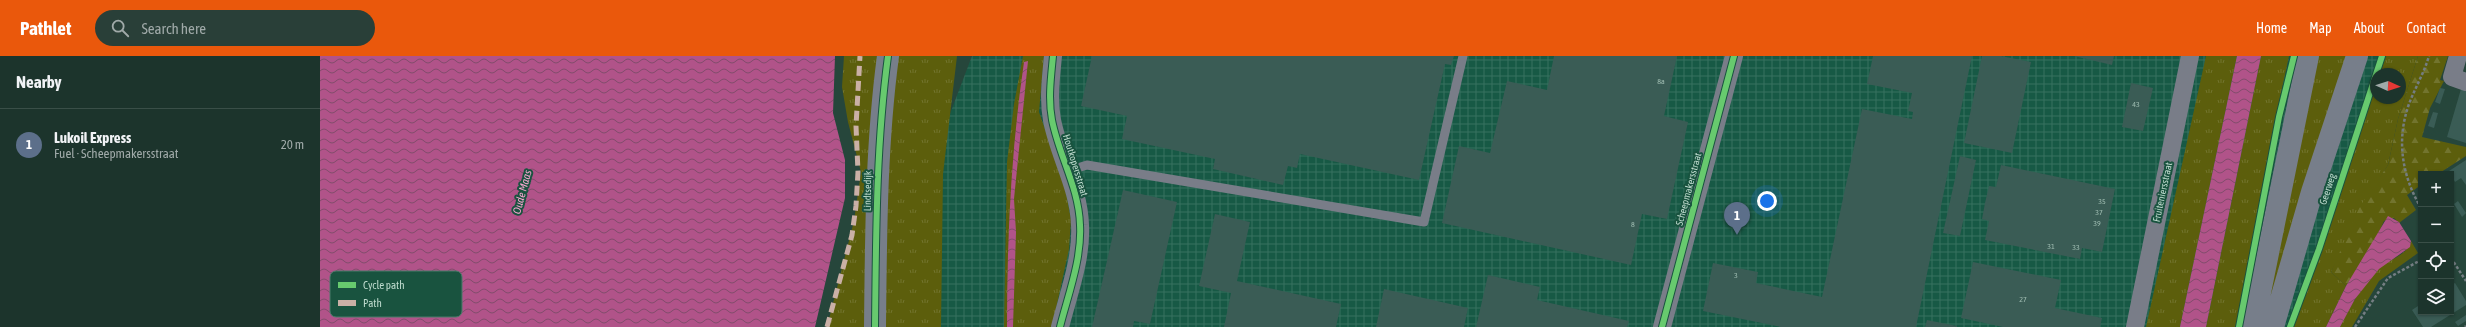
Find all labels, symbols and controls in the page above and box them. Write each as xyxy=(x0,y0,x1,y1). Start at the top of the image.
search box xyxy=(95,10,375,46)
text: Pathlet xyxy=(20,17,71,39)
icon: search xyxy=(109,17,131,39)
text: Search here xyxy=(141,20,206,37)
text: Home xyxy=(2256,20,2287,36)
text: Map xyxy=(2309,20,2332,36)
text: About xyxy=(2354,20,2385,36)
text: Contact xyxy=(2407,20,2446,36)
north arrow xyxy=(2370,68,2406,104)
text: Nearby xyxy=(16,72,62,92)
house number: 8a xyxy=(1657,77,1665,86)
house number: 43 xyxy=(2132,100,2140,109)
text: Lukoil Express xyxy=(54,129,131,146)
street label: Houtkopersstraat xyxy=(1061,133,1090,198)
text: 1 xyxy=(26,137,32,152)
text: 20 m xyxy=(281,137,304,152)
text: Fuel · Scheepmakersstraat xyxy=(54,146,179,161)
street label: Scheepmakersstraat xyxy=(1673,151,1704,227)
street label: Fruiteniersstraat xyxy=(2151,161,2174,223)
water label: Oude Maas xyxy=(510,169,534,215)
street label: Lindtsedijk xyxy=(862,170,873,211)
map controls xyxy=(2418,171,2454,315)
button: + xyxy=(2418,171,2454,207)
street label: Geerweg xyxy=(2317,172,2338,206)
your location xyxy=(1757,191,1777,211)
house number: 35 xyxy=(2098,197,2106,206)
pin: 1 xyxy=(1724,202,1750,235)
button: − xyxy=(2418,207,2454,243)
house number: 37 xyxy=(2095,208,2103,217)
house number: 39 xyxy=(2093,219,2101,228)
house number: 8 xyxy=(1631,220,1635,229)
house number: 31 xyxy=(2047,242,2055,251)
house number: 33 xyxy=(2072,243,2080,252)
button: locate xyxy=(2418,243,2454,279)
legend xyxy=(330,271,462,317)
house number: 3 xyxy=(1734,271,1738,280)
text: Cycle path xyxy=(363,279,405,291)
button: layers xyxy=(2418,279,2454,315)
house number: 27 xyxy=(2019,295,2027,304)
text: Path xyxy=(363,297,382,309)

